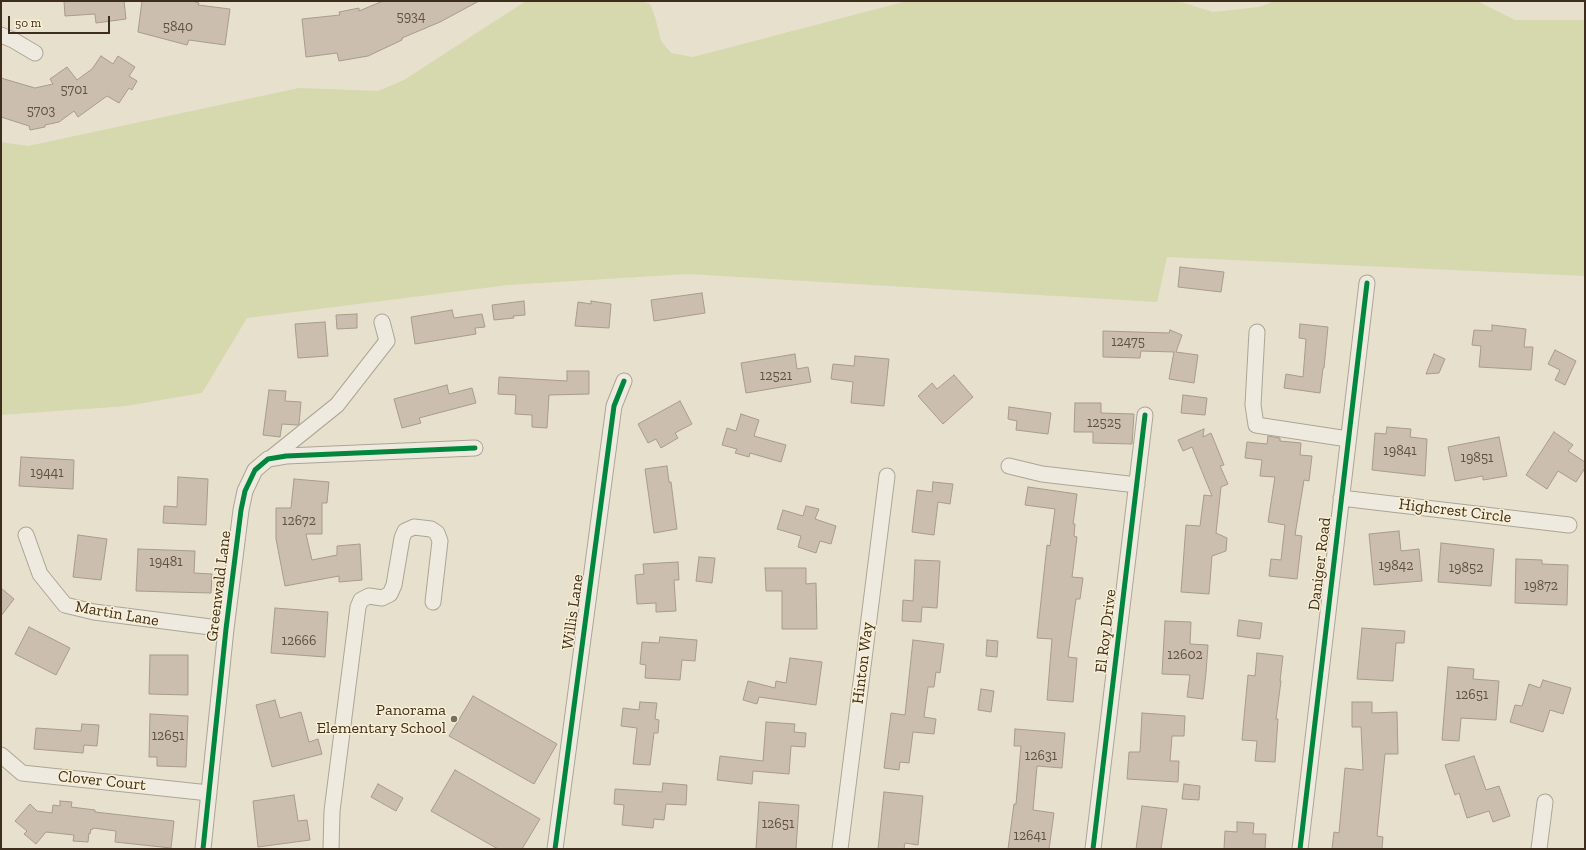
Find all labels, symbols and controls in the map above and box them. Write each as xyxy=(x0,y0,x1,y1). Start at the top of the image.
scale bar xyxy=(10,8,112,34)
house number: 5934 xyxy=(397,9,425,25)
text: 50 m xyxy=(15,16,41,30)
house number: 5840 xyxy=(163,19,193,35)
house number: 5701 xyxy=(60,82,88,98)
house number: 5703 xyxy=(27,103,55,119)
house number: 12475 xyxy=(1111,334,1145,350)
house number: 12521 xyxy=(760,368,792,384)
house number: 12525 xyxy=(1087,415,1121,431)
house number: 19841 xyxy=(1383,443,1417,459)
house number: 19851 xyxy=(1461,450,1493,466)
house number: 19441 xyxy=(30,465,64,481)
street label: Highcrest Circle xyxy=(1398,495,1512,527)
house number: 12672 xyxy=(282,513,316,529)
street label: Daniger Road xyxy=(1305,516,1335,612)
street label: Greenwald Lane xyxy=(203,530,235,642)
house number: 19481 xyxy=(149,554,183,570)
house number: 19842 xyxy=(1378,558,1414,574)
house number: 19852 xyxy=(1449,560,1483,576)
street label: Willis Lane xyxy=(558,573,588,651)
house number: 19872 xyxy=(1524,578,1558,594)
street label: El Roy Drive xyxy=(1091,588,1121,674)
street label: Martin Lane xyxy=(74,597,160,631)
street label: Hinton Way xyxy=(848,621,878,705)
house number: 12666 xyxy=(282,633,316,649)
house number: 12602 xyxy=(1167,647,1203,663)
house number: 12651 xyxy=(1456,687,1488,703)
place label: Panorama Elementary School xyxy=(317,700,446,738)
marker: Panorama Elementary School xyxy=(449,714,459,724)
house number: 12651 xyxy=(152,728,184,744)
house number: 12631 xyxy=(1025,748,1057,764)
street label: Clover Court xyxy=(57,767,147,795)
house number: 12651 xyxy=(762,816,794,832)
house number: 12641 xyxy=(1014,828,1046,844)

